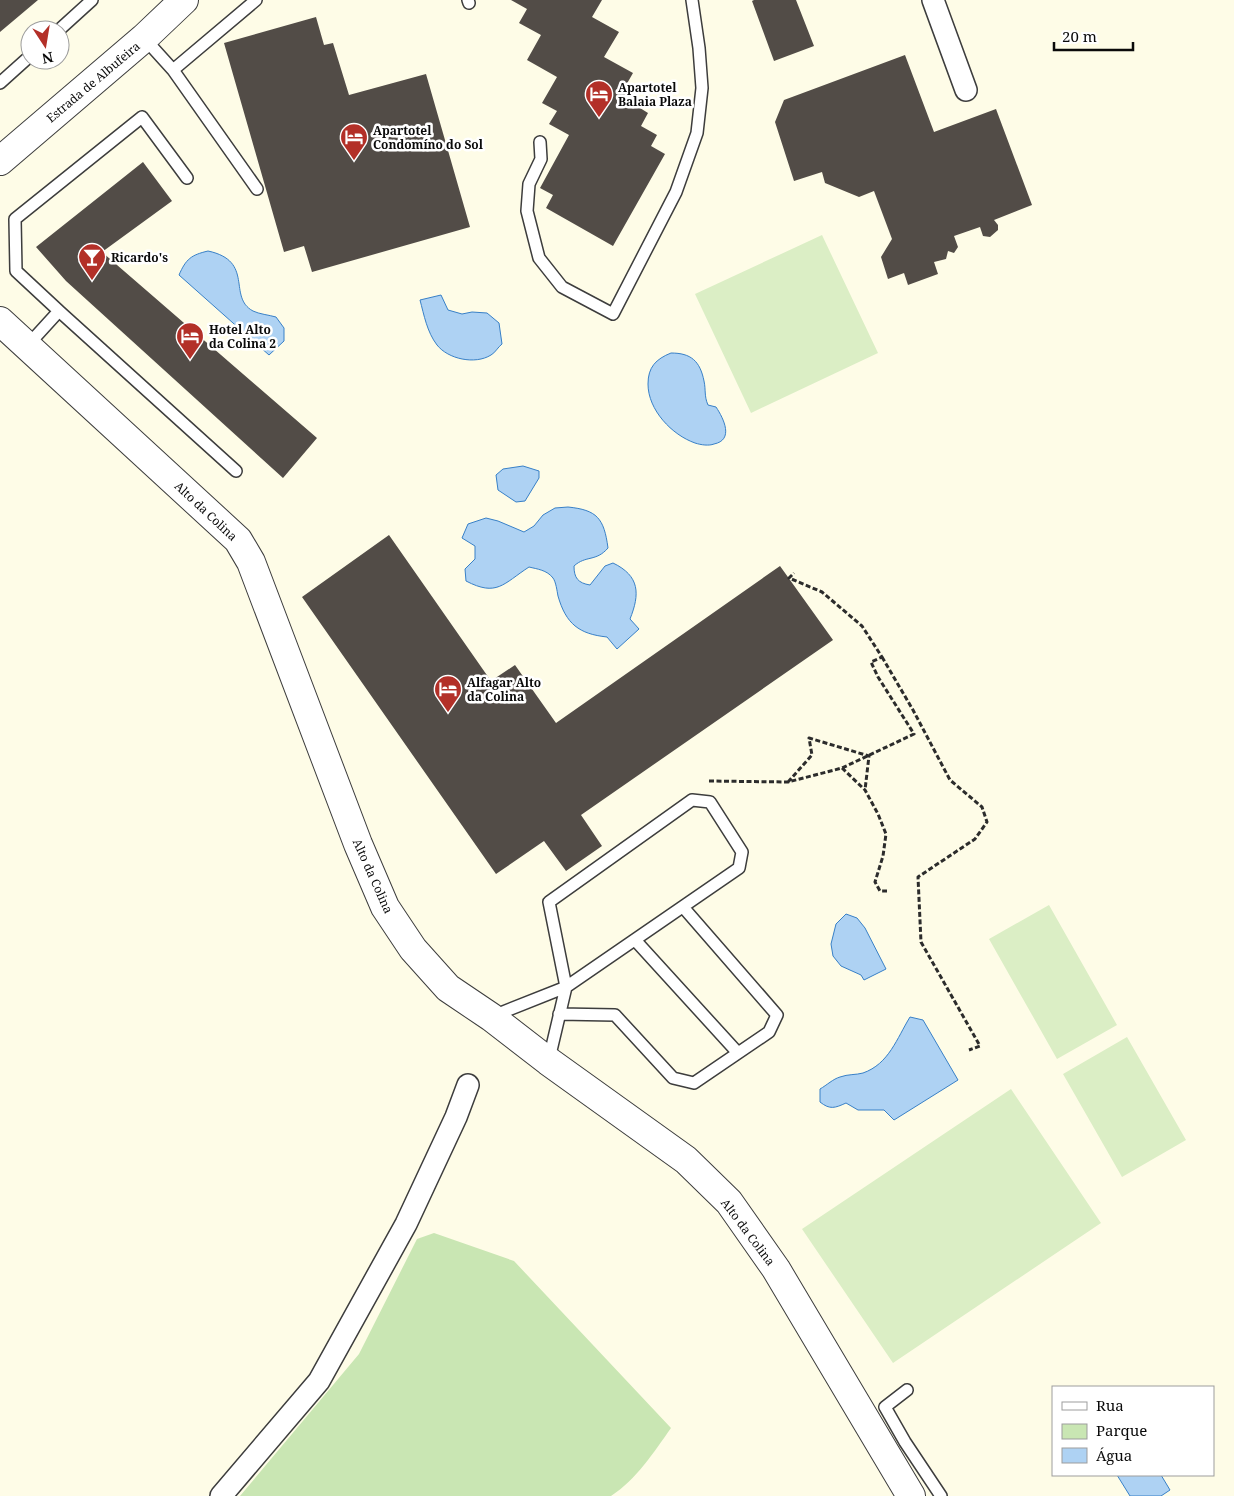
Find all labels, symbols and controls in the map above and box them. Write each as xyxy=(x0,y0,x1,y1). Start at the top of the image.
north arrow xyxy=(20,20,70,70)
scale bar xyxy=(1054,20,1133,52)
text: 20 m xyxy=(1062,26,1097,46)
street label: Estrada de Albufeira xyxy=(43,38,144,126)
text: N xyxy=(40,48,55,69)
hotel icon: Apartotel Balaia Plaza xyxy=(584,79,614,118)
place label: Apartotel Balaia Plaza xyxy=(618,79,692,110)
hotel icon: Apartotel Condomíno do Sol xyxy=(339,122,369,161)
place label: Apartotel Condomíno do Sol xyxy=(373,122,484,153)
bar icon: Ricardo's xyxy=(77,242,107,281)
place label: Ricardo's xyxy=(111,249,168,266)
hotel icon: Hotel Alto da Colina 2 xyxy=(175,321,205,360)
place label: Hotel Alto da Colina 2 xyxy=(209,321,276,352)
street label: Alto da Colina xyxy=(171,477,241,545)
hotel icon: Alfagar Alto da Colina xyxy=(433,674,463,713)
place label: Alfagar Alto da Colina xyxy=(467,674,541,705)
street label: Alto da Colina xyxy=(349,836,397,916)
street label: Alto da Colina xyxy=(717,1195,779,1269)
legend xyxy=(1052,1386,1214,1476)
text: Rua xyxy=(1096,1395,1124,1415)
text: Parque xyxy=(1096,1420,1147,1440)
text: Água xyxy=(1096,1445,1132,1465)

